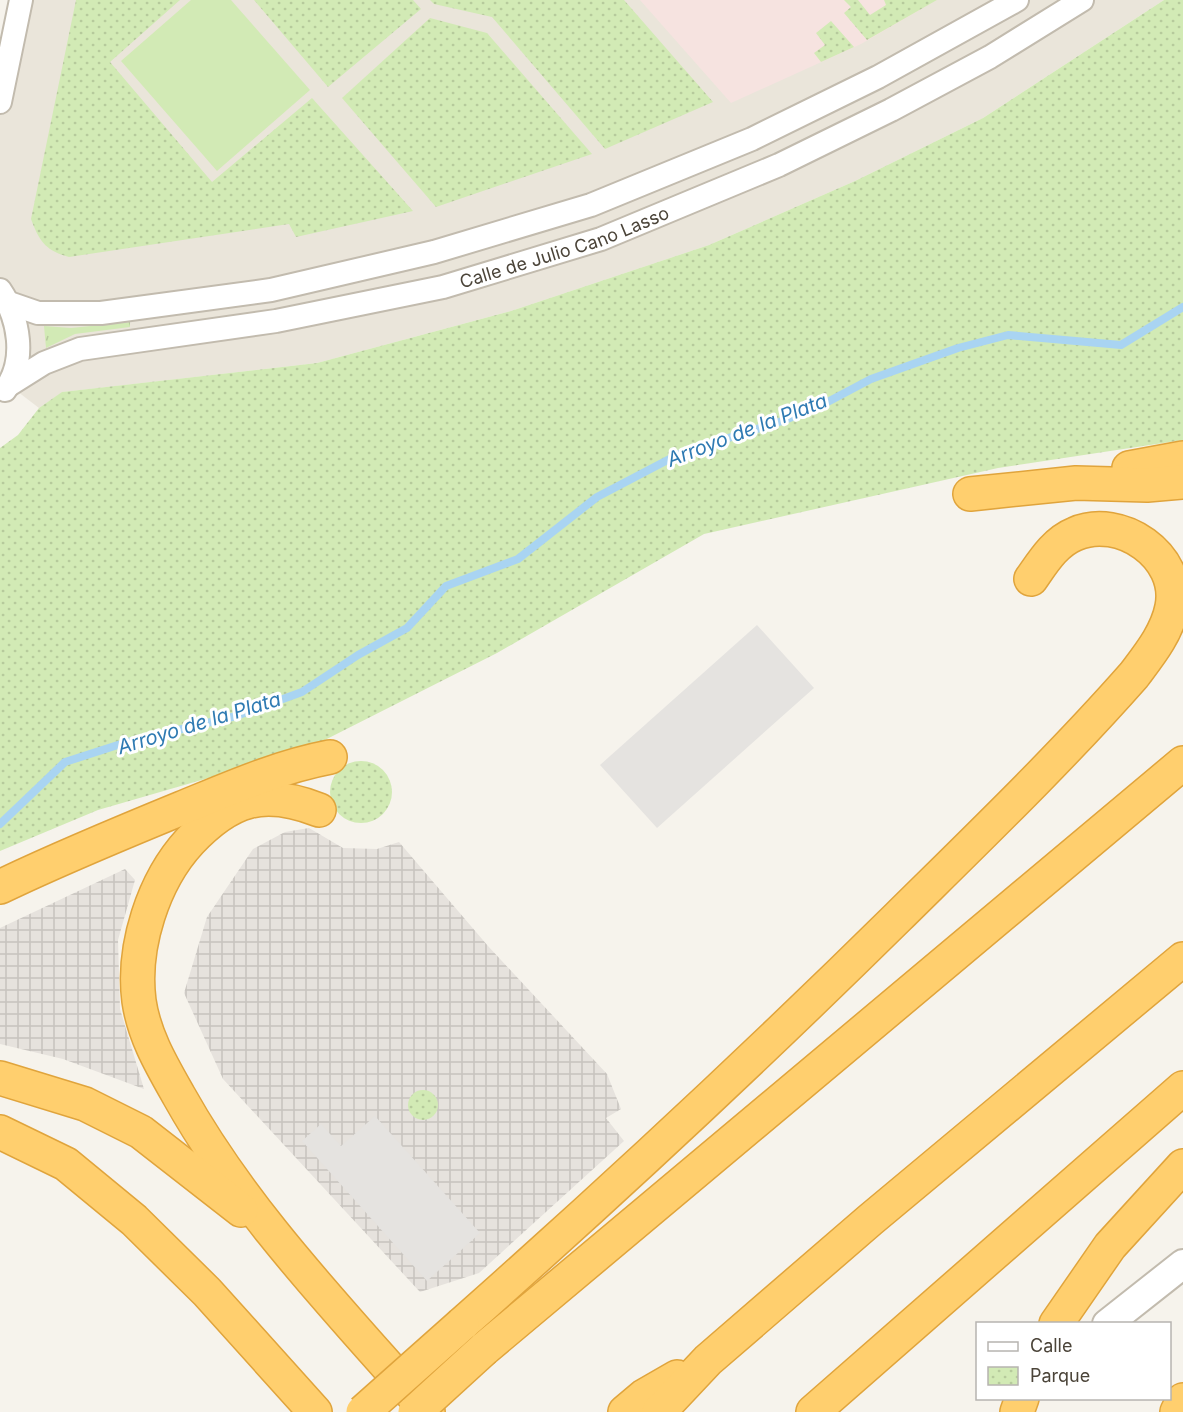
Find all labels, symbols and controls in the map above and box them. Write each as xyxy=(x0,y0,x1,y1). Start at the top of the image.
street label: Calle de Julio Cano Lasso xyxy=(457,202,672,292)
water label: Arroyo de la Plata xyxy=(663,388,830,472)
water label: Arroyo de la Plata xyxy=(113,687,284,760)
legend xyxy=(976,1322,1171,1400)
text: Calle xyxy=(1030,1335,1072,1356)
text: Parque xyxy=(1030,1365,1090,1386)

